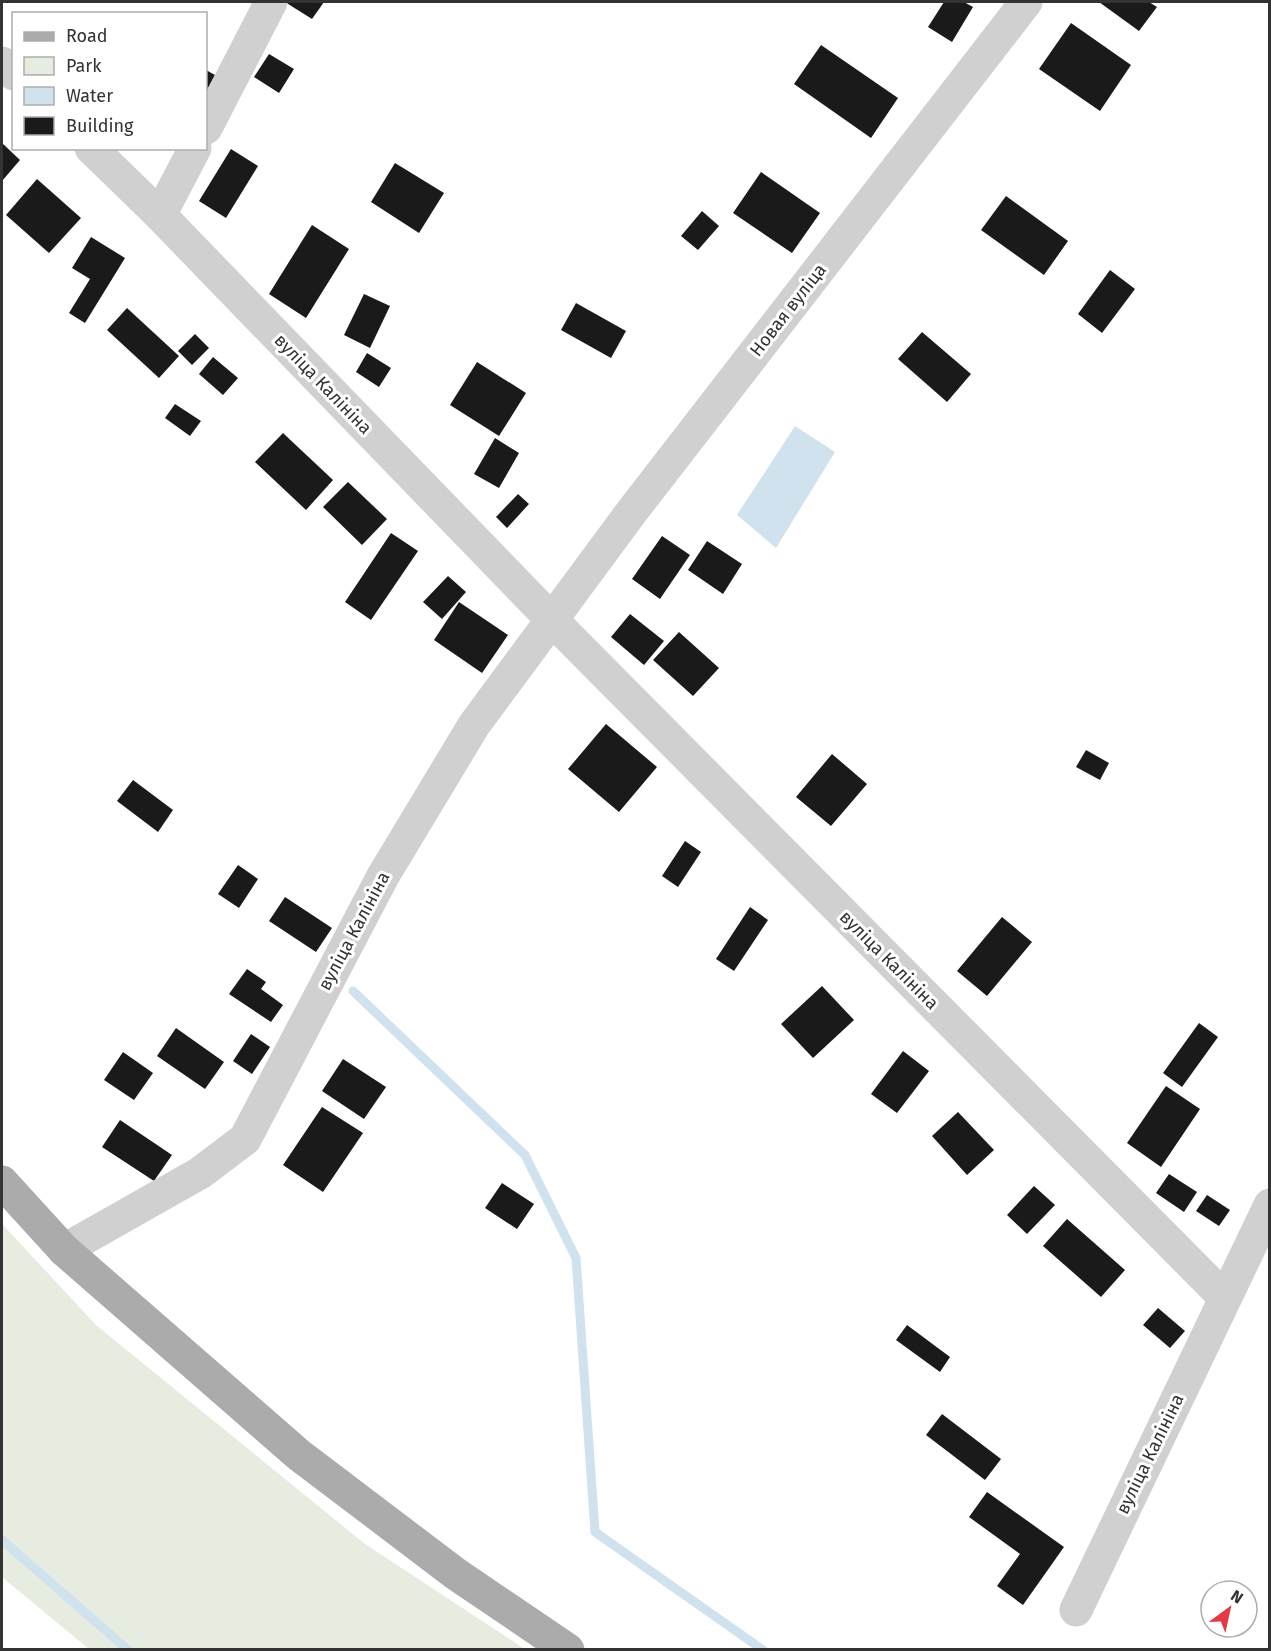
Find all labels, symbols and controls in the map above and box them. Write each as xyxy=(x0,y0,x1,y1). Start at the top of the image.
legend xyxy=(12,12,207,150)
text: Road xyxy=(66,25,108,47)
text: Park xyxy=(66,55,102,77)
text: Water xyxy=(66,85,113,107)
text: Building xyxy=(66,115,134,137)
street label: Новая вуліца xyxy=(745,259,831,361)
street label: вуліца Калініна xyxy=(270,329,376,439)
street label: вуліца Калініна xyxy=(314,868,394,994)
street label: вуліца Калініна xyxy=(835,906,943,1014)
street label: вуліца Калініна xyxy=(1111,1390,1189,1518)
north arrow xyxy=(1199,1579,1259,1639)
text: N xyxy=(1227,1586,1247,1608)

